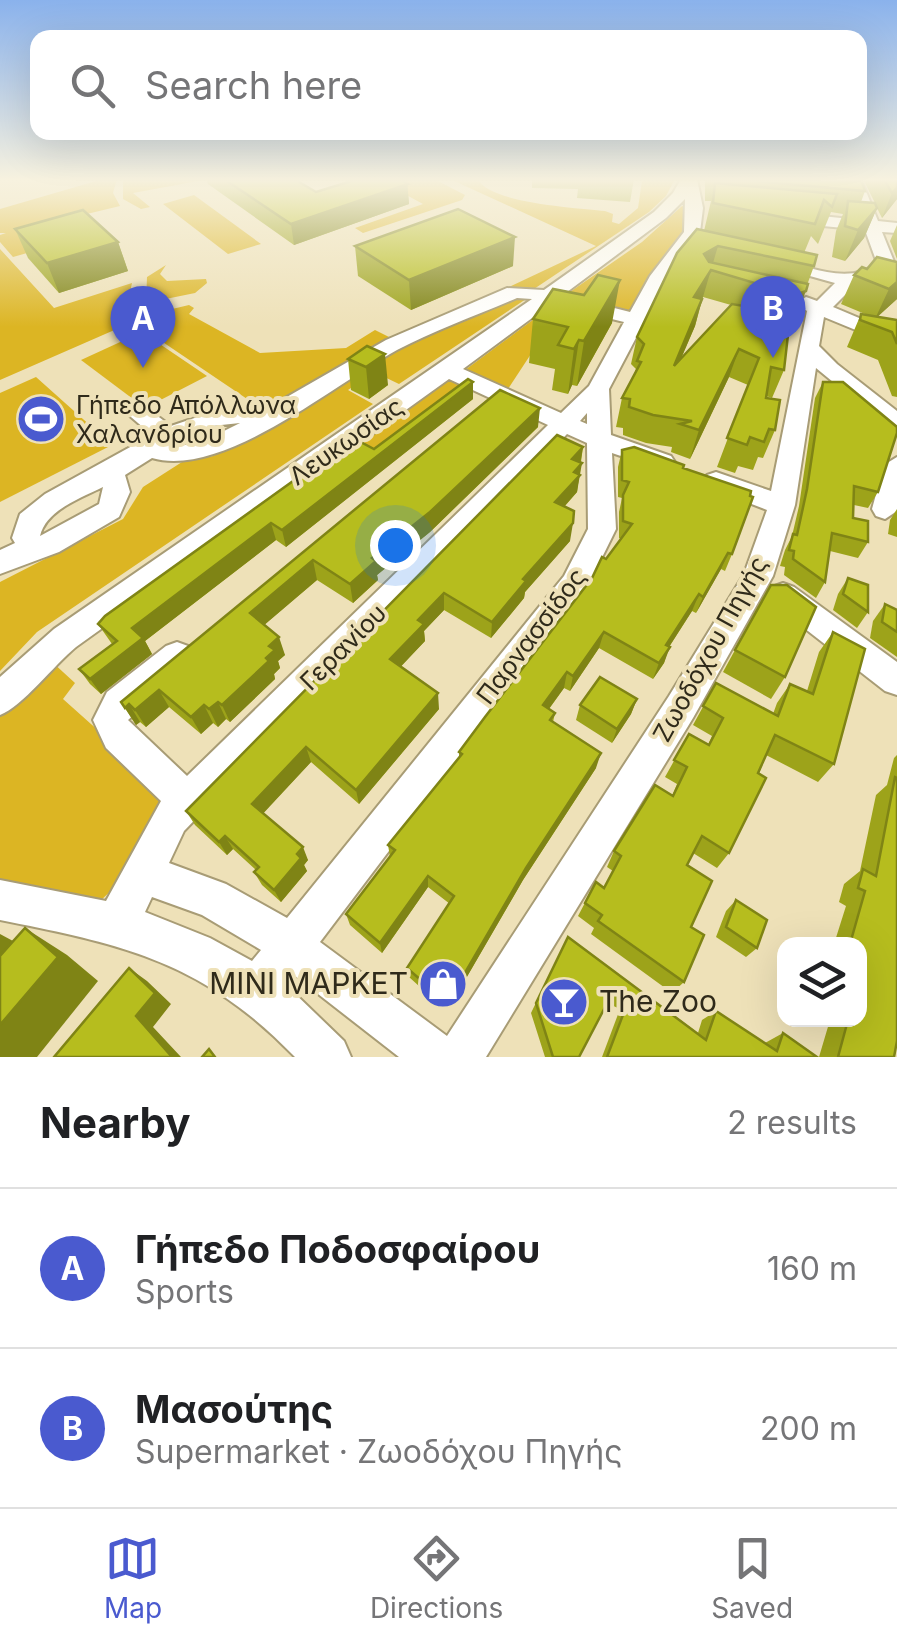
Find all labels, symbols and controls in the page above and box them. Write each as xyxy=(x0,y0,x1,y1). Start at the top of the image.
search box xyxy=(30,30,867,140)
icon: search xyxy=(65,58,120,113)
text: Search here xyxy=(145,62,362,108)
pin: B xyxy=(740,276,806,358)
pin: A xyxy=(110,286,176,368)
place label: Γήπεδο Απόλλωνα Χαλανδρίου xyxy=(76,390,296,449)
street label: Λευκωσίας xyxy=(283,391,409,491)
sports icon: Γήπεδο Απόλλωνα Χαλανδρίου xyxy=(15,393,67,445)
your location xyxy=(370,520,421,571)
street label: Ζωοδόχου Πηγής xyxy=(647,551,773,747)
street label: Παρνασσίδος xyxy=(470,562,592,710)
street label: Γερανίου xyxy=(294,598,392,696)
map controls xyxy=(777,937,867,1027)
button: layers xyxy=(777,937,867,1027)
shop icon: ΜΙΝΙ ΜΑΡΚΕΤ xyxy=(417,958,469,1010)
place label: ΜΙΝΙ ΜΑΡΚΕΤ xyxy=(209,965,408,1001)
bar icon: The Zoo xyxy=(538,976,590,1028)
place label: The Zoo xyxy=(599,983,717,1019)
text: Nearby xyxy=(40,1097,191,1148)
text: 2 results xyxy=(727,1103,857,1142)
text: Γήπεδο Ποδοσφαίρου xyxy=(135,1226,540,1272)
text: A xyxy=(61,1249,84,1288)
text: 160 m xyxy=(767,1249,857,1288)
text: Sports xyxy=(135,1272,234,1311)
text: Μασούτης xyxy=(135,1386,333,1432)
text: B xyxy=(62,1409,83,1448)
text: 200 m xyxy=(760,1409,857,1448)
text: Supermarket · Ζωοδόχου Πηγής xyxy=(135,1432,622,1471)
tab: Map xyxy=(104,1531,162,1625)
tab: Directions xyxy=(370,1531,503,1625)
tab: Saved xyxy=(711,1531,793,1625)

